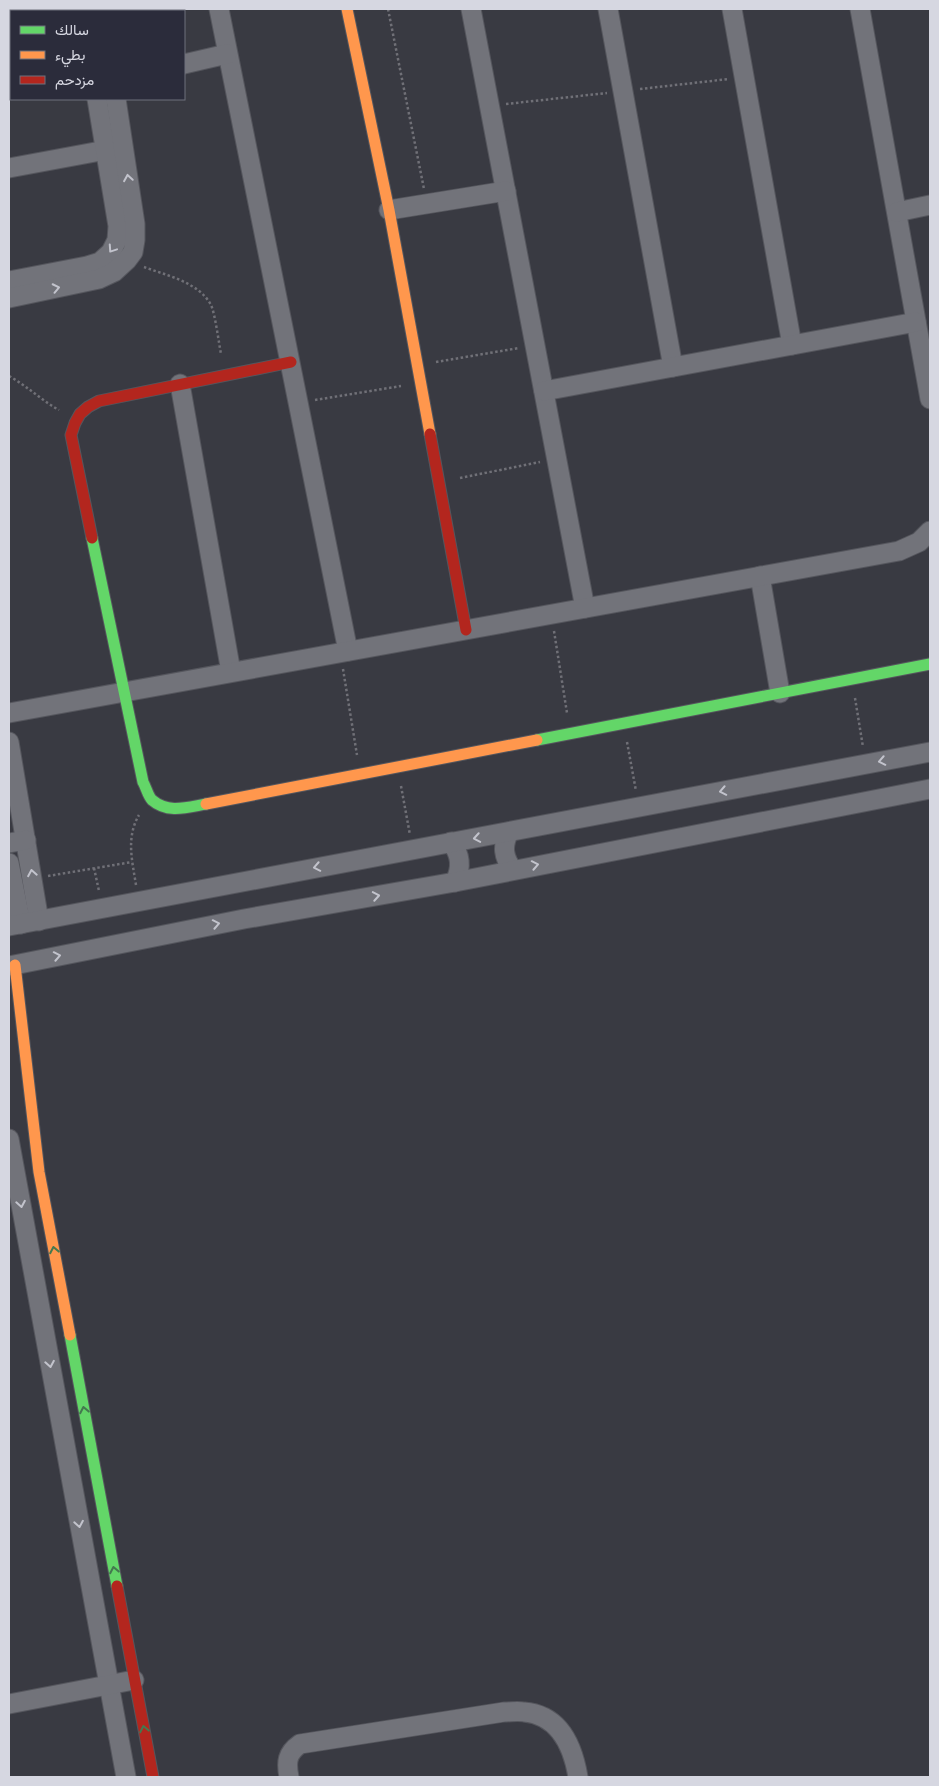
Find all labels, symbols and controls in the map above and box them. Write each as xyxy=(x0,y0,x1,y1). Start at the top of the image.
legend xyxy=(10,10,185,100)
text: سالك xyxy=(55,20,89,40)
text: بطيء xyxy=(55,45,85,68)
text: مزدحم xyxy=(55,70,94,90)
one-way arrow xyxy=(123,174,134,182)
one-way arrow xyxy=(108,244,118,253)
one-way arrow xyxy=(52,283,61,293)
one-way arrow xyxy=(878,755,887,766)
one-way arrow xyxy=(718,786,727,796)
one-way arrow xyxy=(473,832,481,842)
one-way arrow xyxy=(531,861,540,871)
one-way arrow xyxy=(313,862,322,872)
one-way arrow xyxy=(28,868,38,877)
one-way arrow xyxy=(371,891,380,901)
one-way arrow xyxy=(211,919,220,930)
one-way arrow xyxy=(52,952,61,962)
one-way arrow xyxy=(16,1200,26,1208)
one-way arrow xyxy=(50,1246,60,1255)
one-way arrow xyxy=(45,1359,55,1368)
one-way arrow xyxy=(79,1405,90,1414)
one-way arrow xyxy=(74,1519,84,1528)
one-way arrow xyxy=(109,1565,119,1574)
one-way arrow xyxy=(139,1725,149,1734)

